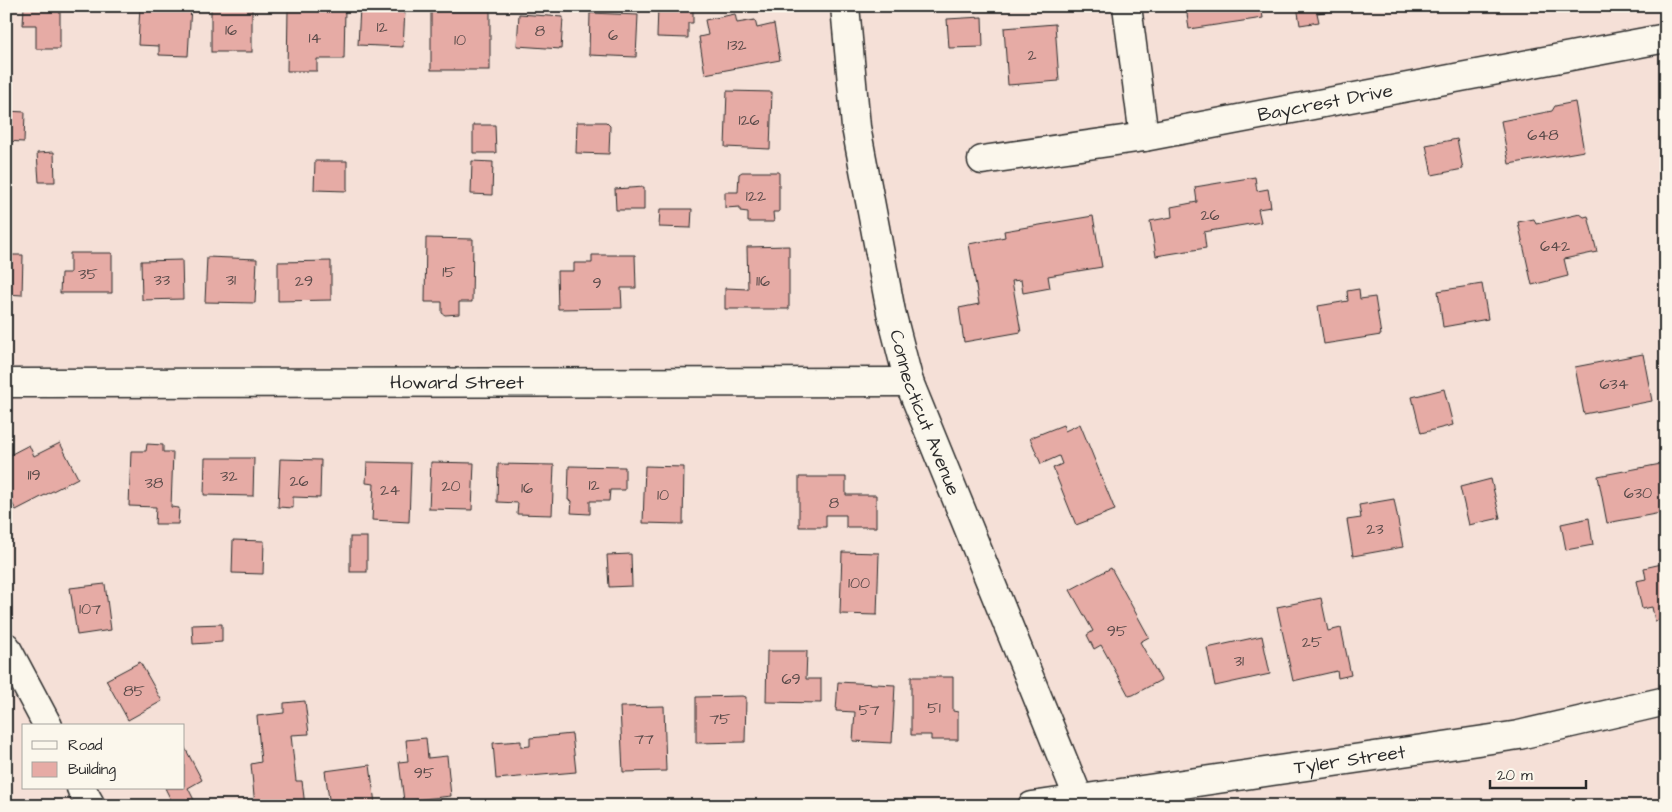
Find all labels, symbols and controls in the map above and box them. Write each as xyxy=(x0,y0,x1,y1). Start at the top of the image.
house number: 12 xyxy=(376,16,388,38)
house number: 16 xyxy=(225,19,237,41)
house number: 8 xyxy=(535,20,545,42)
house number: 6 xyxy=(608,24,618,46)
house number: 14 xyxy=(309,27,322,49)
house number: 10 xyxy=(454,29,466,51)
house number: 132 xyxy=(727,34,747,56)
house number: 2 xyxy=(1027,44,1037,66)
street label: Baycrest Drive xyxy=(1255,77,1395,129)
house number: 126 xyxy=(738,109,760,131)
house number: 648 xyxy=(1527,124,1559,146)
house number: 122 xyxy=(746,185,766,207)
house number: 26 xyxy=(1200,204,1220,226)
house number: 642 xyxy=(1540,235,1570,257)
house number: 15 xyxy=(442,261,456,283)
house number: 35 xyxy=(78,263,98,285)
house number: 33 xyxy=(154,269,170,291)
house number: 31 xyxy=(226,269,236,291)
house number: 29 xyxy=(295,270,313,292)
house number: 116 xyxy=(756,270,770,292)
house number: 9 xyxy=(592,272,602,294)
street label: Connecticut Avenue xyxy=(883,327,967,499)
street label: Howard Street xyxy=(390,369,524,396)
house number: 634 xyxy=(1599,373,1629,395)
house number: 119 xyxy=(27,464,41,486)
house number: 32 xyxy=(220,465,238,487)
house number: 26 xyxy=(289,470,309,492)
house number: 38 xyxy=(145,472,163,494)
house number: 12 xyxy=(588,474,600,496)
house number: 20 xyxy=(441,475,461,497)
house number: 16 xyxy=(521,477,533,499)
house number: 24 xyxy=(380,479,400,501)
house number: 630 xyxy=(1624,482,1652,504)
house number: 10 xyxy=(657,484,669,506)
house number: 8 xyxy=(829,492,839,514)
house number: 23 xyxy=(1366,518,1384,540)
house number: 100 xyxy=(848,572,870,594)
house number: 107 xyxy=(79,598,101,620)
house number: 95 xyxy=(1107,620,1128,642)
house number: 25 xyxy=(1302,631,1323,653)
house number: 31 xyxy=(1234,650,1244,672)
house number: 69 xyxy=(781,668,801,690)
house number: 85 xyxy=(123,680,146,702)
house number: 51 xyxy=(927,697,941,719)
house number: 57 xyxy=(858,699,880,721)
house number: 75 xyxy=(709,708,731,730)
legend xyxy=(22,724,185,790)
house number: 77 xyxy=(634,728,654,750)
text: Road xyxy=(68,735,103,756)
street label: Tyler Street xyxy=(1292,738,1407,781)
scale bar xyxy=(1490,757,1586,789)
text: Building xyxy=(68,759,116,781)
house number: 95 xyxy=(414,762,435,784)
text: 20 m xyxy=(1497,765,1533,786)

